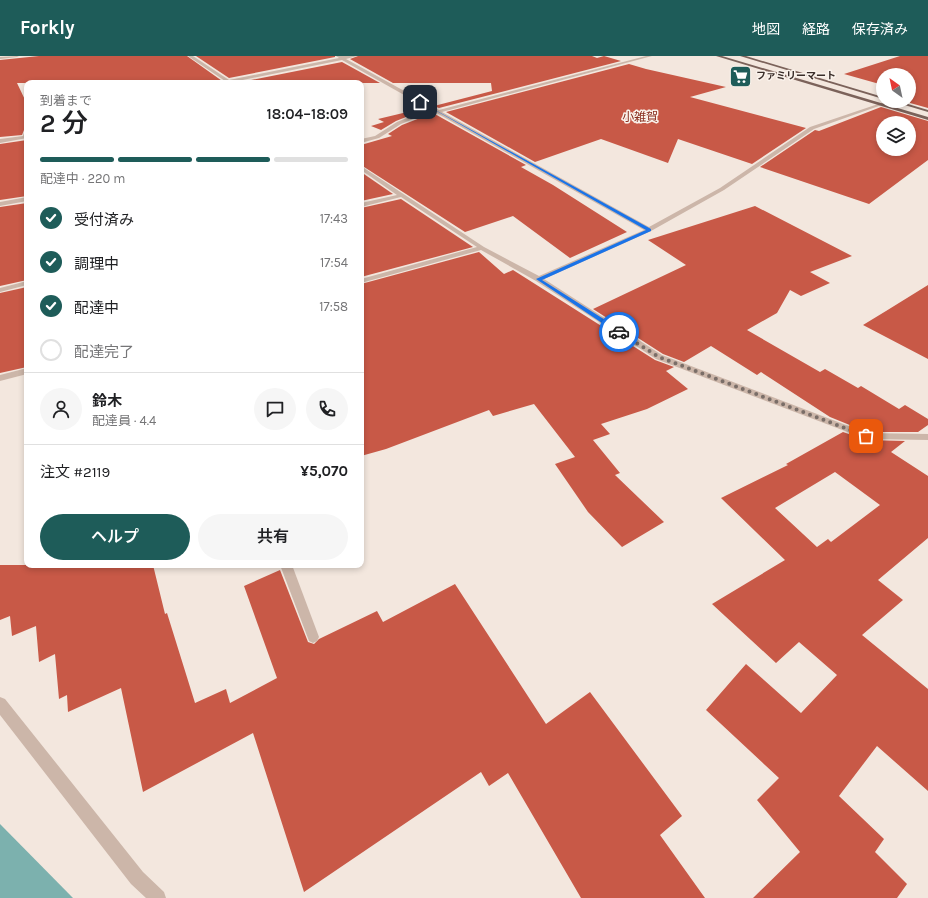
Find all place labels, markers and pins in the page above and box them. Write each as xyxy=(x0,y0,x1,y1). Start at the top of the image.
supermarket icon: ファミリーマート xyxy=(728,63,754,89)
place label: ファミリーマート xyxy=(756,70,836,82)
pin xyxy=(403,85,437,119)
pin xyxy=(849,419,883,453)

